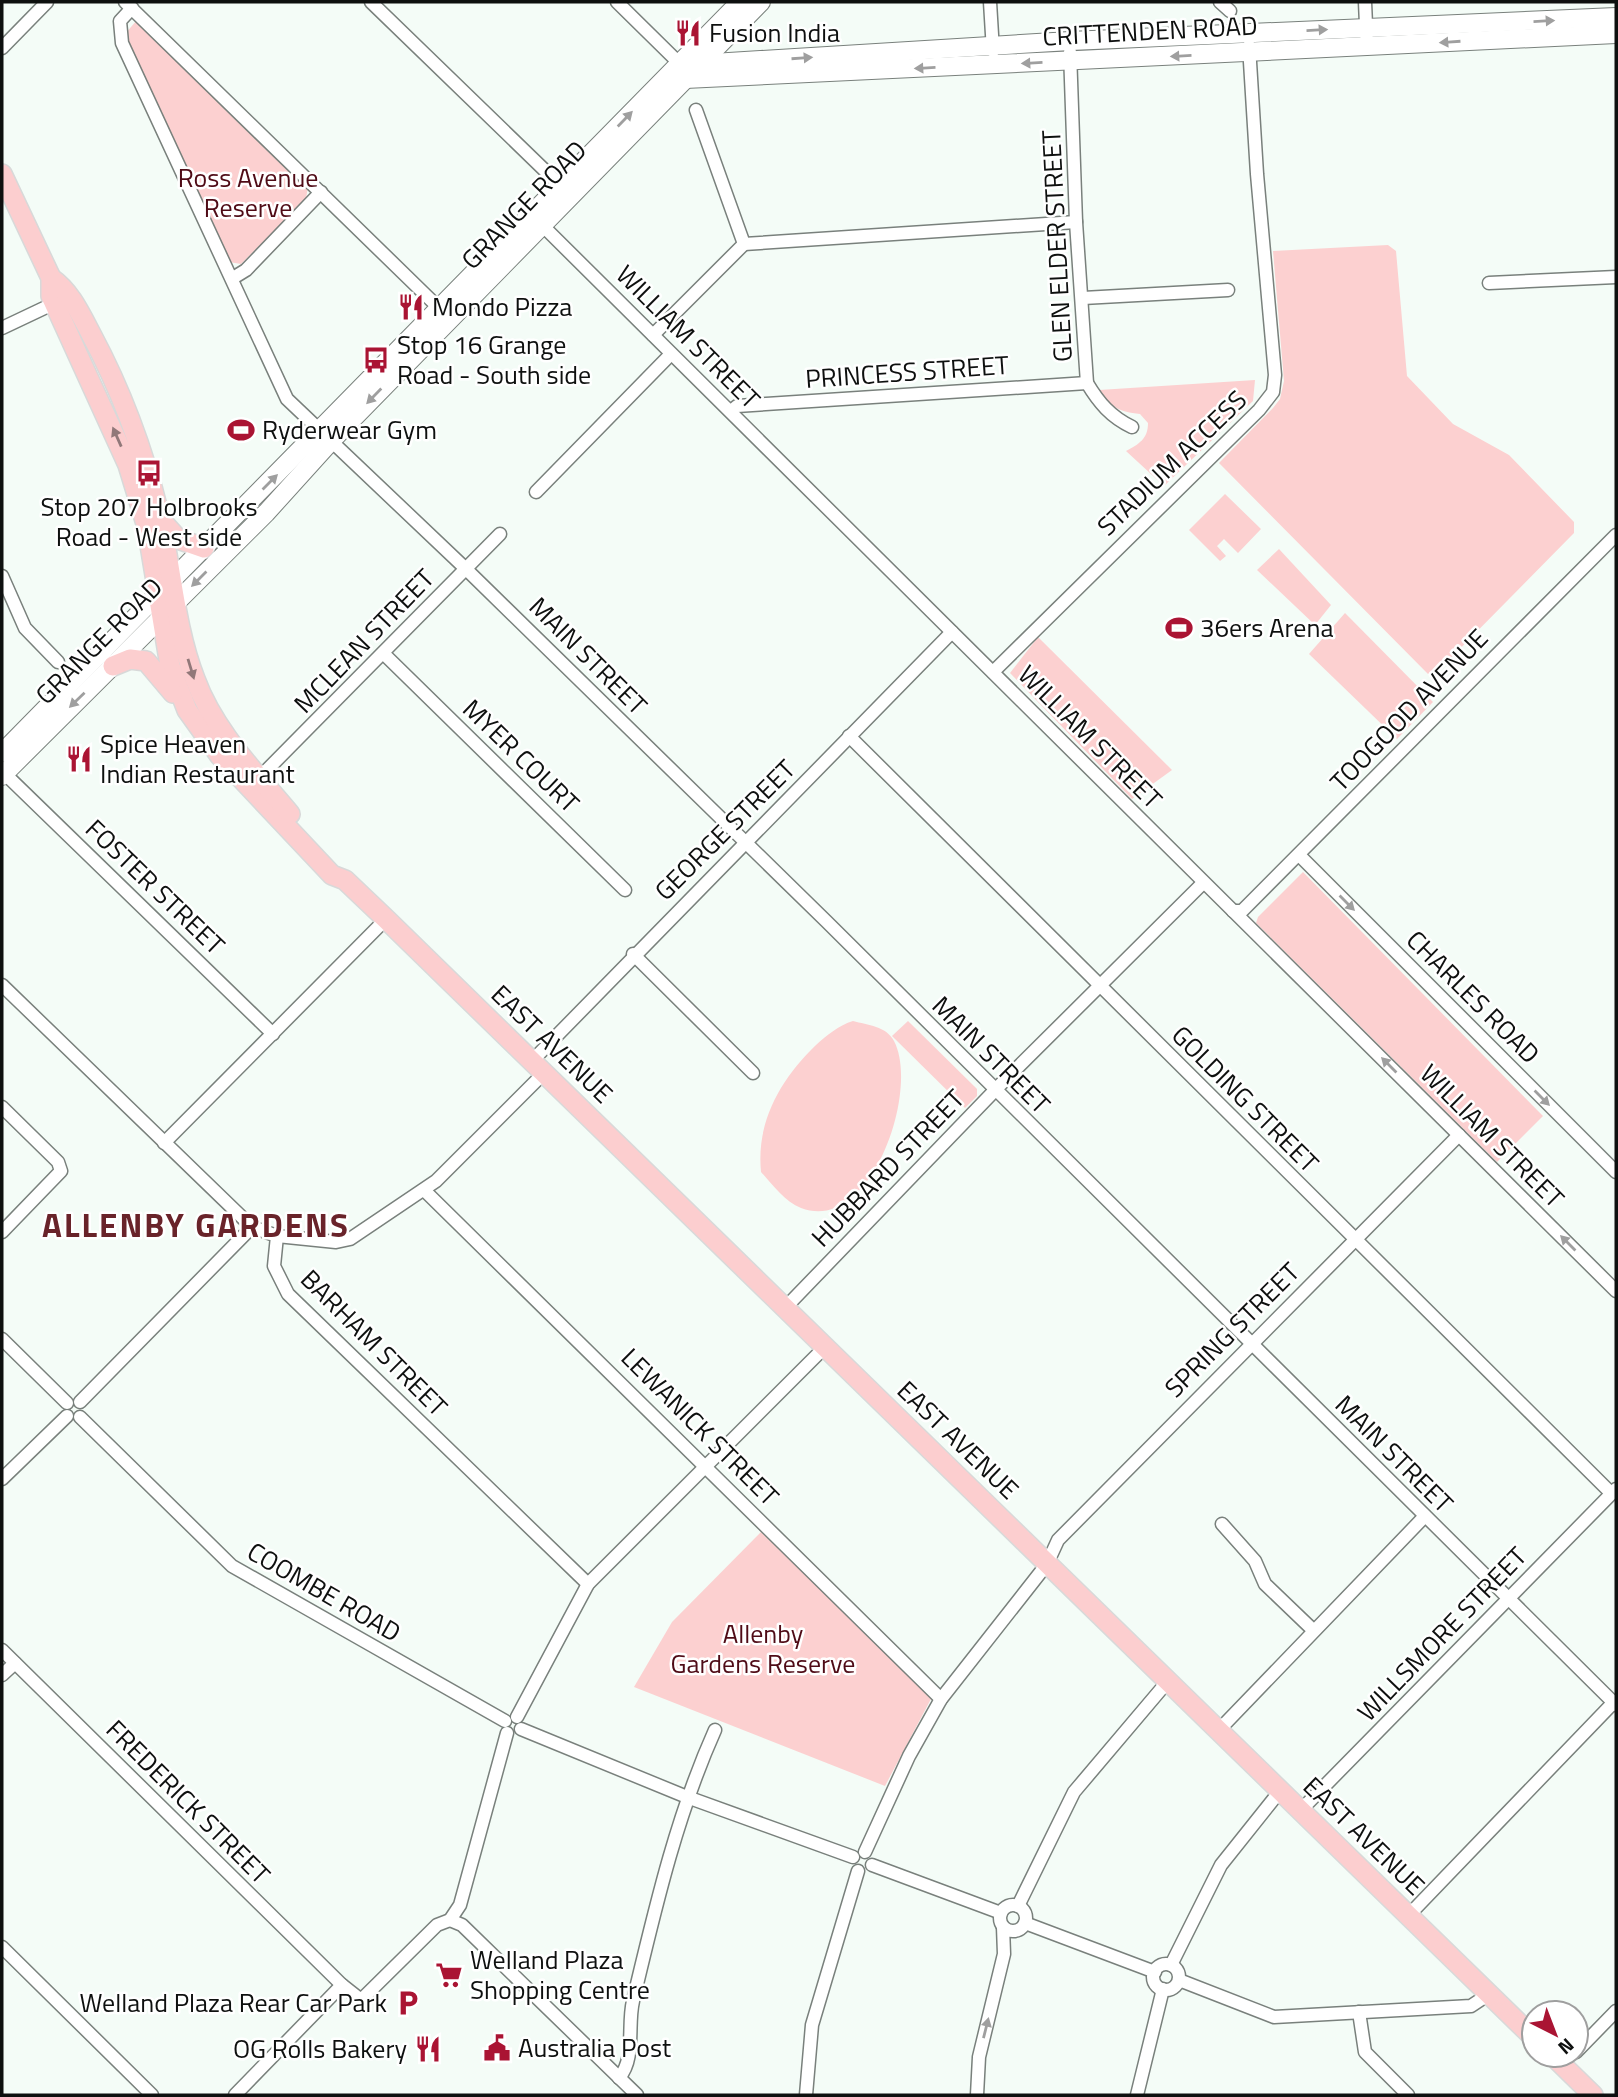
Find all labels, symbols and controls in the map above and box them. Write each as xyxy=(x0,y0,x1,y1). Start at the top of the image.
street label: CRITTENDEN ROAD xyxy=(1041,5,1259,56)
place label: Fusion India xyxy=(709,13,840,52)
one-way arrow xyxy=(1533,15,1555,26)
restaurant icon: Fusion India xyxy=(673,18,703,48)
one-way arrow xyxy=(1306,24,1328,35)
one-way arrow xyxy=(1439,37,1461,48)
one-way arrow xyxy=(1170,50,1192,61)
one-way arrow xyxy=(791,52,813,63)
one-way arrow xyxy=(1020,58,1042,69)
one-way arrow xyxy=(914,63,936,74)
one-way arrow xyxy=(617,111,633,127)
street label: GLEN ELDER STREET xyxy=(1031,129,1082,363)
street label: GRANGE ROAD xyxy=(452,131,595,278)
park label: Ross Avenue Reserve xyxy=(178,158,318,227)
street label: WILLIAM STREET xyxy=(607,256,770,418)
place label: Mondo Pizza xyxy=(432,287,572,326)
restaurant icon: Mondo Pizza xyxy=(396,292,426,322)
place label: Stop 16 Grange Road - South side xyxy=(397,325,591,394)
bus stop icon: Stop 16 Grange Road - South side xyxy=(361,345,391,375)
street label: PRINCESS STREET xyxy=(804,345,1010,398)
street label: STADIUM ACCESS xyxy=(1088,381,1255,544)
one-way arrow xyxy=(367,387,383,404)
place label: Ryderwear Gym xyxy=(262,410,437,449)
sports icon: Ryderwear Gym xyxy=(226,415,256,445)
one-way arrow xyxy=(111,426,122,447)
bus stop icon: Stop 207 Holbrooks Road - West side xyxy=(134,458,164,488)
one-way arrow xyxy=(261,473,278,490)
place label: Stop 207 Holbrooks Road - West side xyxy=(40,487,258,556)
street label: MCLEAN STREET xyxy=(284,559,443,722)
street label: GRANGE ROAD xyxy=(26,568,171,713)
one-way arrow xyxy=(191,571,208,588)
street label: MAIN STREET xyxy=(520,588,657,724)
place label: 36ers Arena xyxy=(1200,608,1333,647)
sports icon: 36ers Arena xyxy=(1164,613,1194,643)
street label: TOOGOOD AVENUE xyxy=(1321,619,1497,800)
street label: WILLIAM STREET xyxy=(1009,656,1172,818)
one-way arrow xyxy=(187,658,197,679)
street label: MYER COURT xyxy=(454,690,589,822)
one-way arrow xyxy=(69,691,86,708)
place label: Spice Heaven Indian Restaurant xyxy=(100,724,295,793)
restaurant icon: Spice Heaven Indian Restaurant xyxy=(64,744,94,774)
street label: GEORGE STREET xyxy=(645,750,804,909)
street label: FOSTER STREET xyxy=(77,810,234,964)
one-way arrow xyxy=(1338,894,1354,911)
street label: CHARLES ROAD xyxy=(1398,921,1549,1072)
street label: EAST AVENUE xyxy=(483,975,622,1112)
street label: MAIN STREET xyxy=(923,987,1060,1123)
street label: GOLDING STREET xyxy=(1163,1016,1328,1181)
street label: WILLIAM STREET xyxy=(1411,1055,1574,1217)
one-way arrow xyxy=(1381,1058,1398,1074)
street label: HUBBARD STREET xyxy=(802,1080,974,1255)
one-way arrow xyxy=(1534,1090,1551,1107)
district label: ALLENBY GARDENS xyxy=(42,1200,350,1250)
one-way arrow xyxy=(1559,1234,1576,1251)
street label: SPRING STREET xyxy=(1155,1253,1308,1406)
street label: BARHAM STREET xyxy=(292,1260,457,1425)
street label: LEWANICK STREET xyxy=(612,1339,788,1515)
street label: EAST AVENUE xyxy=(889,1371,1028,1508)
street label: MAIN STREET xyxy=(1326,1386,1463,1522)
street label: COOMBE ROAD xyxy=(240,1532,408,1651)
street label: WILLSMORE STREET xyxy=(1348,1537,1536,1730)
park label: Allenby Gardens Reserve xyxy=(671,1614,855,1683)
street label: FREDERICK STREET xyxy=(97,1711,280,1893)
street label: EAST AVENUE xyxy=(1295,1767,1434,1904)
place label: Welland Plaza Shopping Centre xyxy=(470,1940,650,2009)
supermarket icon: Welland Plaza Shopping Centre xyxy=(434,1960,464,1990)
place label: Welland Plaza Rear Car Park xyxy=(80,1983,387,2022)
parking icon: Welland Plaza Rear Car Park xyxy=(393,1988,423,2018)
north arrow xyxy=(1520,1999,1590,2069)
one-way arrow xyxy=(981,2017,992,2039)
place label: Australia Post xyxy=(518,2028,671,2067)
place label: OG Rolls Bakery xyxy=(233,2029,407,2068)
text: N xyxy=(1552,2032,1581,2062)
public building icon: Australia Post xyxy=(482,2033,512,2063)
restaurant icon: OG Rolls Bakery xyxy=(413,2034,443,2064)

